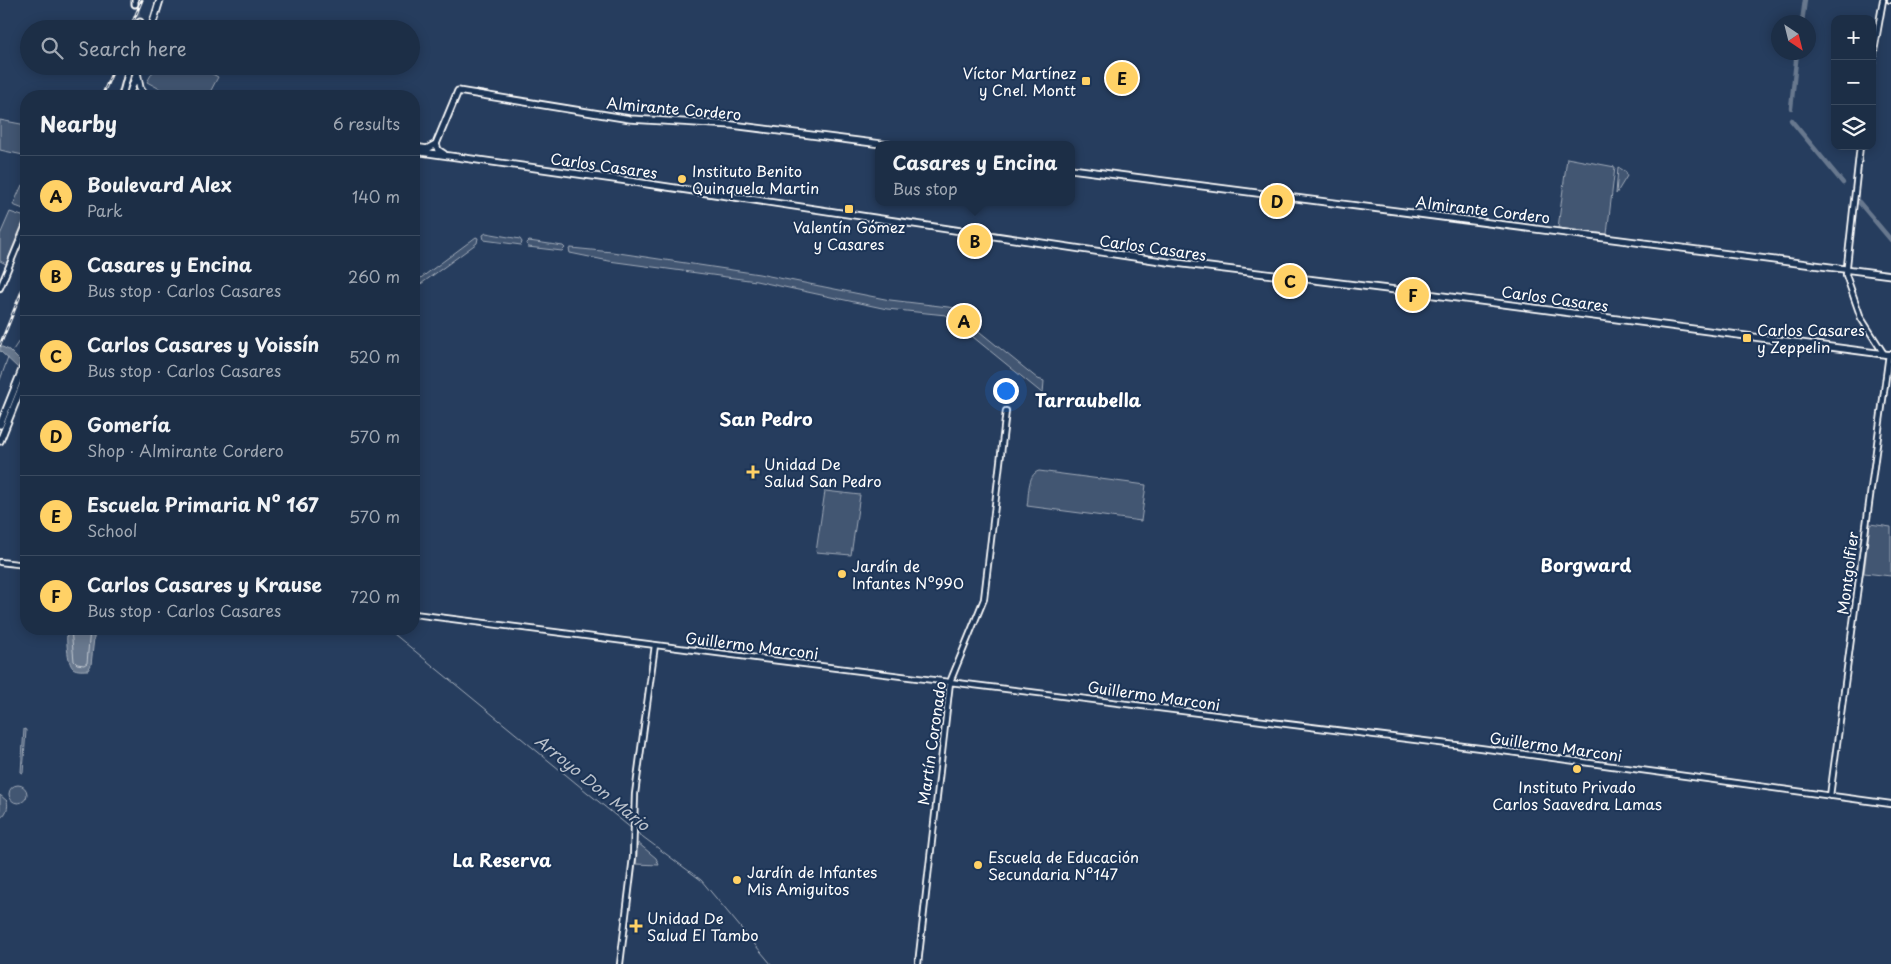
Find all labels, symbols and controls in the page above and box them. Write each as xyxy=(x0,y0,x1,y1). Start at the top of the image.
north arrow xyxy=(1771,15,1816,60)
map controls xyxy=(1831,15,1876,150)
button: + xyxy=(1831,15,1876,60)
search box xyxy=(20,20,420,75)
icon: search xyxy=(38,34,66,62)
text: Search here xyxy=(78,34,187,62)
pin: E xyxy=(1106,59,1138,97)
button: − xyxy=(1831,60,1876,105)
place label: Víctor Martínez y Cnel. Montt xyxy=(963,61,1076,101)
marker: Víctor Martínez y Cnel. Montt xyxy=(1080,75,1092,87)
street label: Almirante Cordero xyxy=(606,91,742,125)
button: layers xyxy=(1831,105,1876,150)
text: Nearby xyxy=(40,107,117,139)
text: 6 results xyxy=(333,111,400,135)
popup xyxy=(875,141,1075,206)
street label: Carlos Casares xyxy=(549,146,659,184)
text: Casares y Encina xyxy=(892,148,1058,176)
place label: Instituto Benito Quinquela Martin xyxy=(692,159,819,199)
text: Boulevard Alex xyxy=(87,170,232,198)
marker: Instituto Benito Quinquela Martin xyxy=(676,173,688,185)
text: Bus stop xyxy=(892,176,958,200)
pin: D xyxy=(1261,182,1293,220)
text: A xyxy=(50,184,62,208)
text: 140 m xyxy=(352,184,400,208)
street label: Almirante Cordero xyxy=(1414,189,1552,229)
text: Park xyxy=(87,198,123,222)
marker: Valentín Gómez y Casares xyxy=(843,203,855,215)
place label: Valentín Gómez y Casares xyxy=(793,215,905,255)
pin: B xyxy=(959,222,991,260)
street label: Carlos Casares xyxy=(1098,228,1208,266)
text: Casares y Encina xyxy=(87,250,252,278)
pin: C xyxy=(1274,262,1306,300)
text: B xyxy=(51,264,61,288)
text: 260 m xyxy=(348,264,400,288)
pin: F xyxy=(1397,276,1429,314)
text: Bus stop · Carlos Casares xyxy=(87,278,281,302)
street label: Carlos Casares xyxy=(1500,279,1610,317)
pin: A xyxy=(948,302,980,340)
place label: Carlos Casares y Zeppelin xyxy=(1757,318,1865,358)
text: Carlos Casares y Voissín xyxy=(87,330,319,358)
marker: Carlos Casares y Zeppelin xyxy=(1741,332,1753,344)
text: C xyxy=(50,344,62,368)
text: 520 m xyxy=(349,344,400,368)
text: Bus stop · Carlos Casares xyxy=(87,358,281,382)
your location xyxy=(993,378,1019,404)
district label: Tarraubella xyxy=(1035,386,1142,413)
district label: San Pedro xyxy=(719,405,813,432)
text: Gomería xyxy=(87,410,171,438)
text: D xyxy=(50,424,62,448)
text: 570 m xyxy=(349,424,400,448)
text: Shop · Almirante Cordero xyxy=(87,438,284,462)
place label: Unidad De Salud San Pedro xyxy=(764,452,882,492)
marker: Unidad De Salud San Pedro xyxy=(746,465,760,479)
text: Escuela Primaria Nº 167 xyxy=(87,490,319,518)
text: E xyxy=(51,504,61,528)
text: 570 m xyxy=(349,504,400,528)
text: School xyxy=(87,518,137,542)
street label: Montgolfier xyxy=(1831,530,1864,616)
district label: Borgward xyxy=(1541,551,1631,578)
place label: Jardín de Infantes Nº990 xyxy=(852,554,964,594)
marker: Jardín de Infantes Nº990 xyxy=(836,568,848,580)
text: Carlos Casares y Krause xyxy=(87,570,322,598)
text: F xyxy=(51,584,61,608)
text: 720 m xyxy=(350,584,400,608)
text: Bus stop · Carlos Casares xyxy=(87,598,281,622)
street label: Guillermo Marconi xyxy=(684,625,820,665)
street label: Guillermo Marconi xyxy=(1086,674,1222,716)
street label: Martín Coronado xyxy=(911,680,951,806)
street label: Guillermo Marconi xyxy=(1488,725,1624,767)
water label: Arroyo Don Mario xyxy=(531,728,656,836)
marker: Instituto Privado Carlos Saavedra Lamas xyxy=(1571,763,1583,775)
place label: Instituto Privado Carlos Saavedra Lamas xyxy=(1492,775,1662,815)
place label: Escuela de Educación Secundaria Nº147 xyxy=(988,845,1139,885)
district label: La Reserva xyxy=(452,846,552,873)
marker: Escuela de Educación Secundaria Nº147 xyxy=(972,859,984,871)
place label: Jardín de Infantes Mis Amiguitos xyxy=(747,860,877,900)
marker: Jardín de Infantes Mis Amiguitos xyxy=(731,874,743,886)
place label: Unidad De Salud El Tambo xyxy=(647,906,759,946)
marker: Unidad De Salud El Tambo xyxy=(629,919,643,933)

